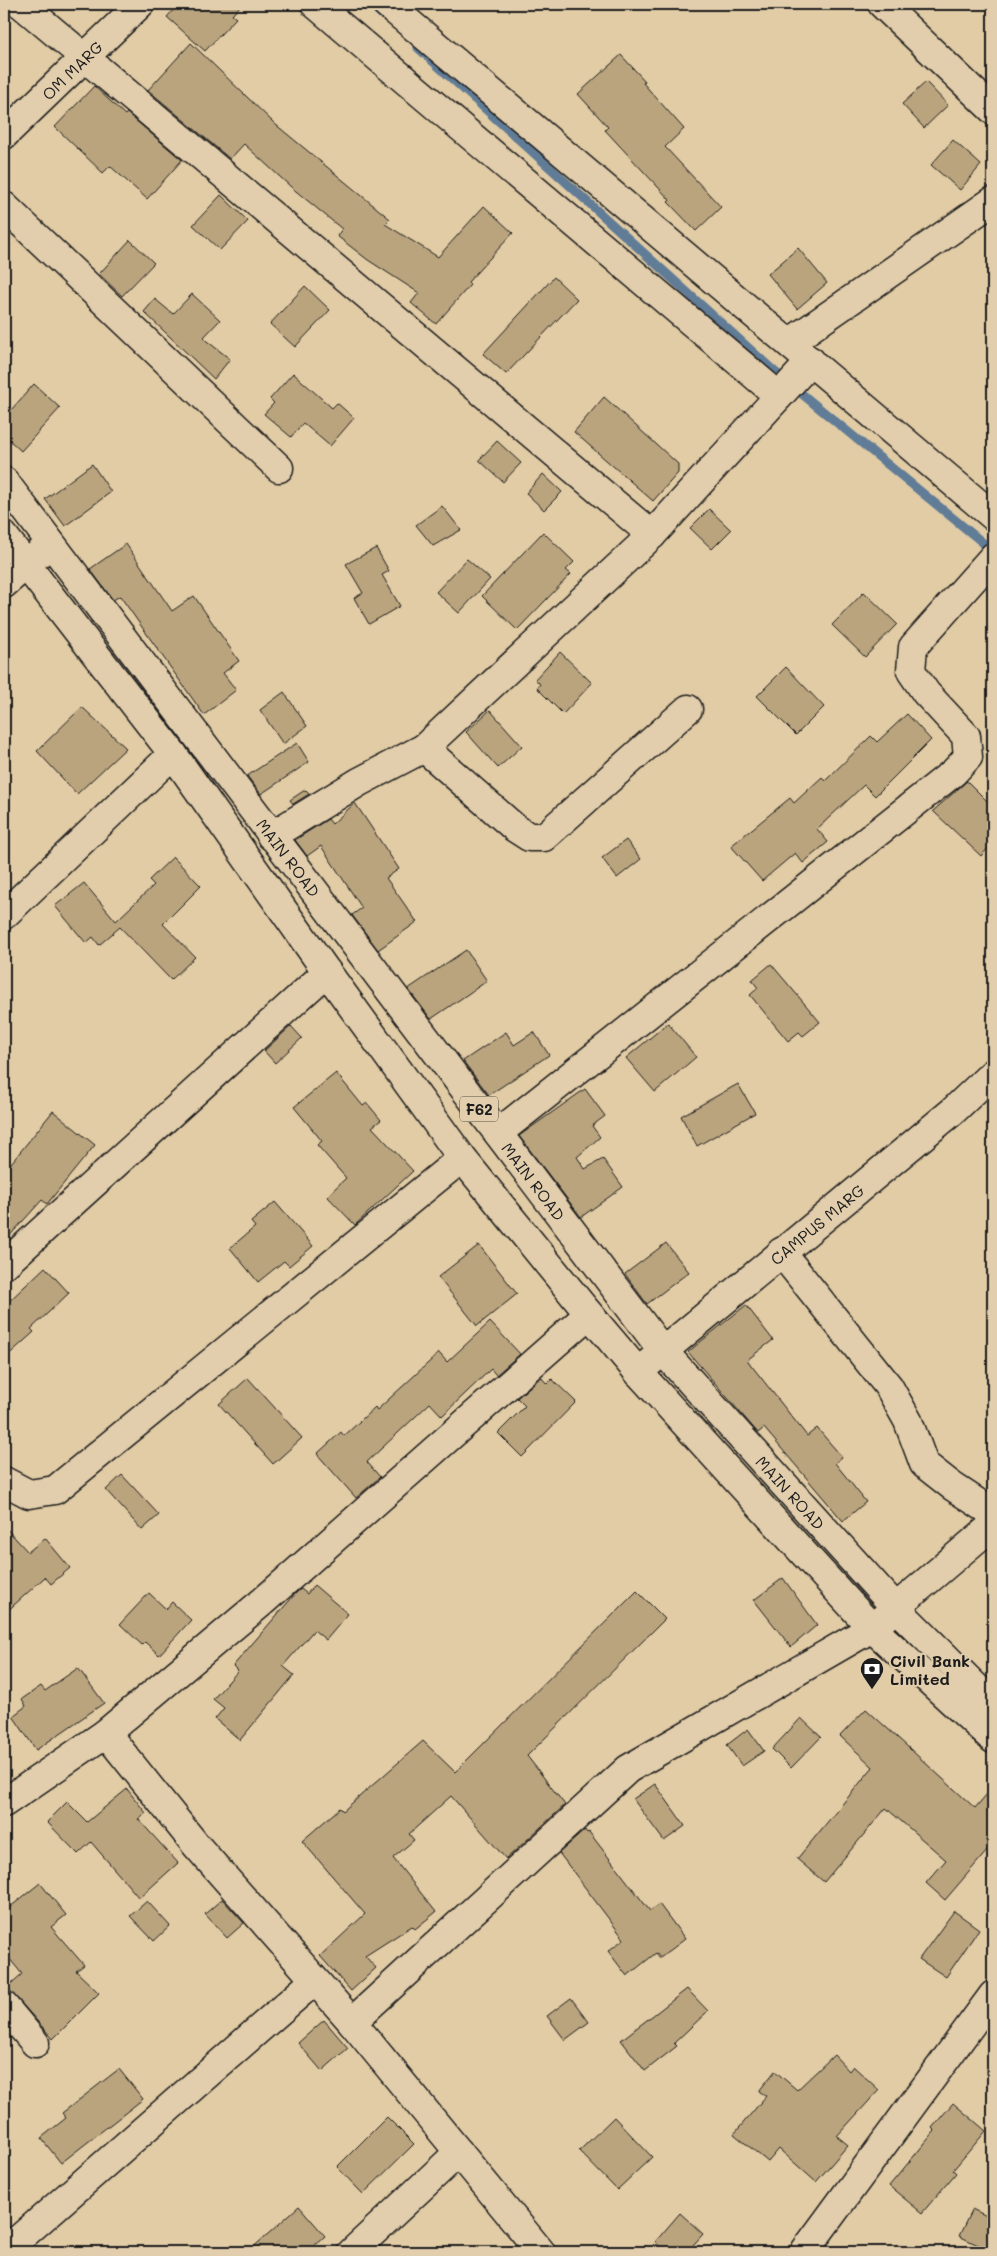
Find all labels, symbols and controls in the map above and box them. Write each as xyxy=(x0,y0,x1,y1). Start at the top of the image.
street label: OM MARG xyxy=(37,36,107,104)
street label: MAIN ROAD xyxy=(253,814,325,901)
road number: F62 xyxy=(460,1096,498,1122)
street label: MAIN ROAD xyxy=(498,1138,570,1224)
street label: CAMPUS MARG xyxy=(765,1179,868,1269)
street label: MAIN ROAD xyxy=(752,1451,830,1534)
place label: Civil Bank Limited xyxy=(890,1650,970,1689)
bank icon: Civil Bank Limited xyxy=(859,1656,885,1690)

